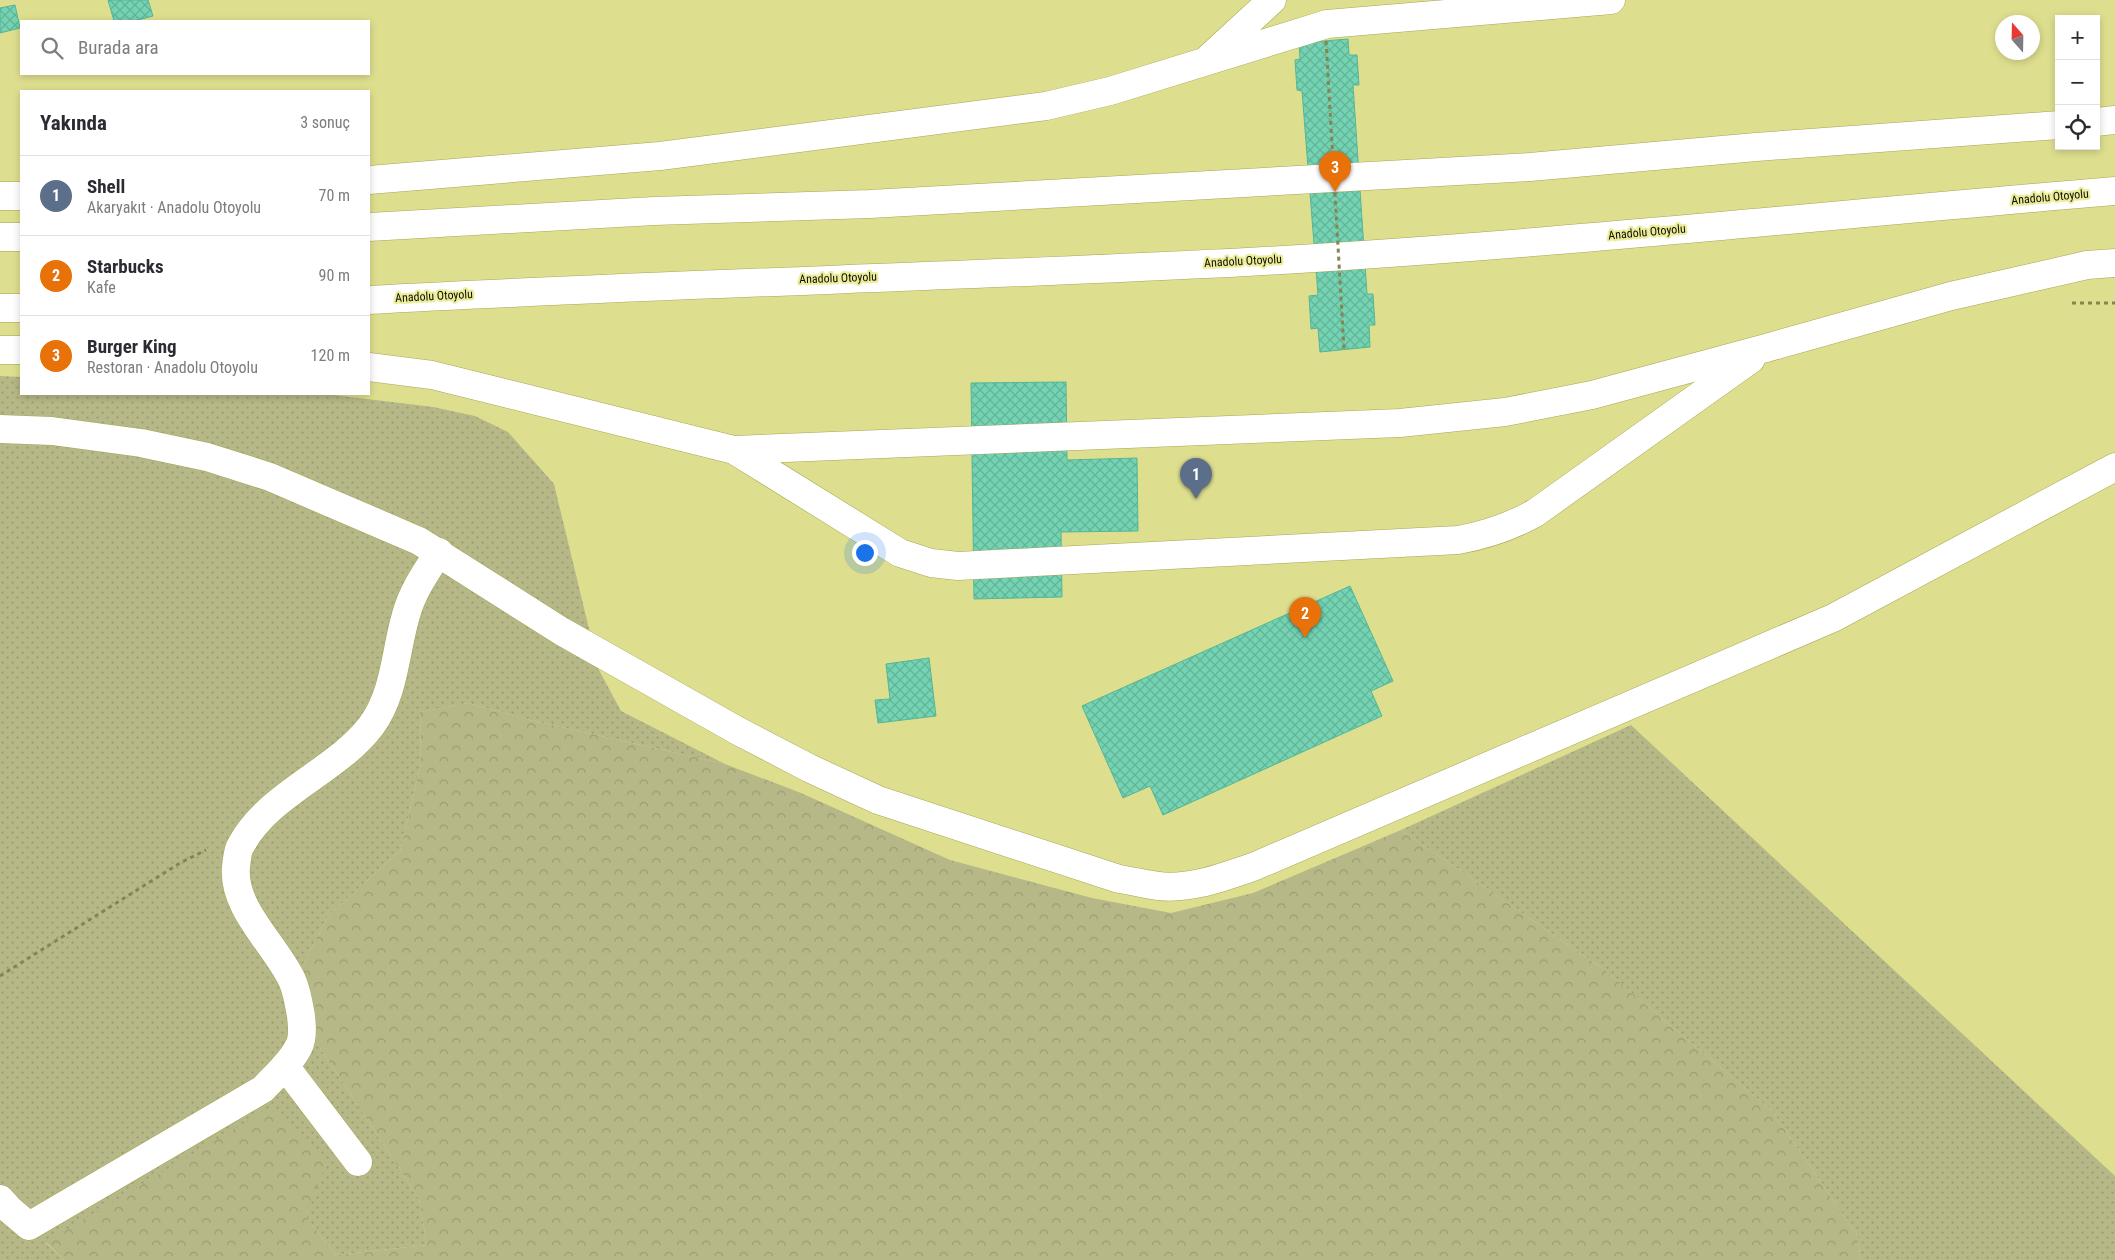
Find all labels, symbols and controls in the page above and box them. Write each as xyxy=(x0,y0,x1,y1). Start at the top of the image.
north arrow xyxy=(1995,15,2040,60)
map controls xyxy=(2055,15,2100,150)
button: + xyxy=(2055,15,2100,60)
search box xyxy=(20,20,370,75)
icon: search xyxy=(38,34,66,62)
text: Burada ara xyxy=(78,36,159,59)
button: − xyxy=(2055,60,2100,105)
button: locate xyxy=(2055,105,2100,150)
text: Yakında xyxy=(40,111,107,135)
text: 3 sonuç xyxy=(300,113,350,132)
pin: 3 xyxy=(1319,151,1351,192)
text: Shell xyxy=(87,175,125,198)
text: 1 xyxy=(52,186,60,205)
text: 70 m xyxy=(318,186,350,205)
street label: Anadolu Otoyolu xyxy=(2011,187,2090,207)
text: Akaryakıt · Anadolu Otoyolu xyxy=(87,198,261,217)
street label: Anadolu Otoyolu xyxy=(1608,222,1687,242)
street label: Anadolu Otoyolu xyxy=(1204,252,1282,270)
text: Starbucks xyxy=(87,255,164,278)
text: 2 xyxy=(52,266,60,285)
text: 90 m xyxy=(318,266,350,285)
street label: Anadolu Otoyolu xyxy=(799,270,877,286)
text: Kafe xyxy=(87,278,116,297)
street label: Anadolu Otoyolu xyxy=(395,287,473,305)
text: Burger King xyxy=(87,335,177,358)
text: 3 xyxy=(52,346,60,365)
text: 120 m xyxy=(311,346,350,365)
text: Restoran · Anadolu Otoyolu xyxy=(87,358,258,377)
pin: 1 xyxy=(1180,458,1212,499)
your location xyxy=(852,540,878,566)
pin: 2 xyxy=(1289,597,1321,638)

